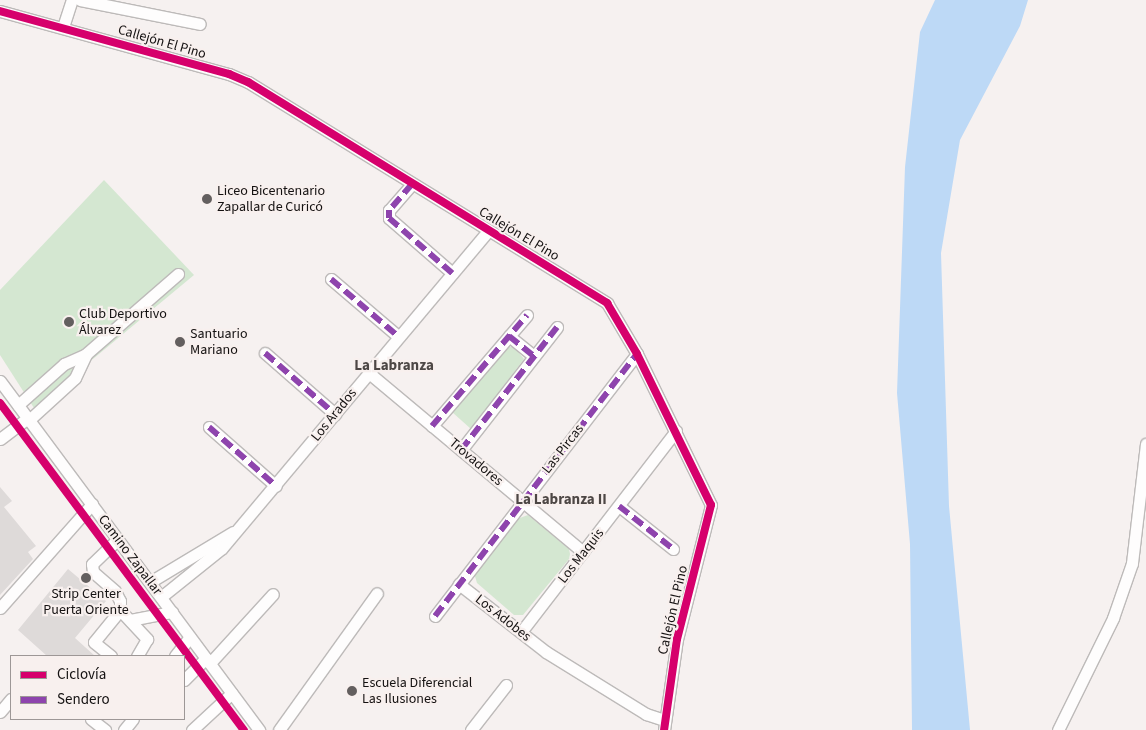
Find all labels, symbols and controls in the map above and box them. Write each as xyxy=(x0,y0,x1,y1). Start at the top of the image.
street label: Callejón El Pino xyxy=(116,21,208,63)
place label: Liceo Bicentenario Zapallar de Curicó xyxy=(217,183,325,216)
marker: Liceo Bicentenario Zapallar de Curicó xyxy=(201,193,213,205)
street label: Callejón El Pino xyxy=(476,203,562,265)
place label: Club Deportivo Álvarez xyxy=(79,306,167,338)
marker: Club Deportivo Álvarez xyxy=(63,316,75,328)
place label: Santuario Mariano xyxy=(190,326,247,358)
marker: Santuario Mariano xyxy=(174,336,186,348)
district label: La Labranza xyxy=(354,357,434,375)
street label: Los Arados xyxy=(308,385,360,445)
street label: Las Pircas xyxy=(539,421,587,477)
street label: Trovadores xyxy=(446,435,506,489)
district label: La Labranza II xyxy=(515,491,607,509)
street label: Camino Zapallar xyxy=(94,512,166,598)
street label: Los Maquis xyxy=(554,525,608,587)
street label: Callejón El Pino xyxy=(655,564,691,656)
marker: Strip Center Puerta Oriente xyxy=(80,572,92,584)
place label: Strip Center Puerta Oriente xyxy=(43,586,129,618)
street label: Los Adobes xyxy=(472,591,534,645)
legend xyxy=(10,655,185,720)
text: Ciclovía xyxy=(57,664,106,685)
place label: Escuela Diferencial Las Ilusiones xyxy=(362,675,472,708)
marker: Escuela Diferencial Las Ilusiones xyxy=(346,685,358,697)
text: Sendero xyxy=(57,689,110,710)

